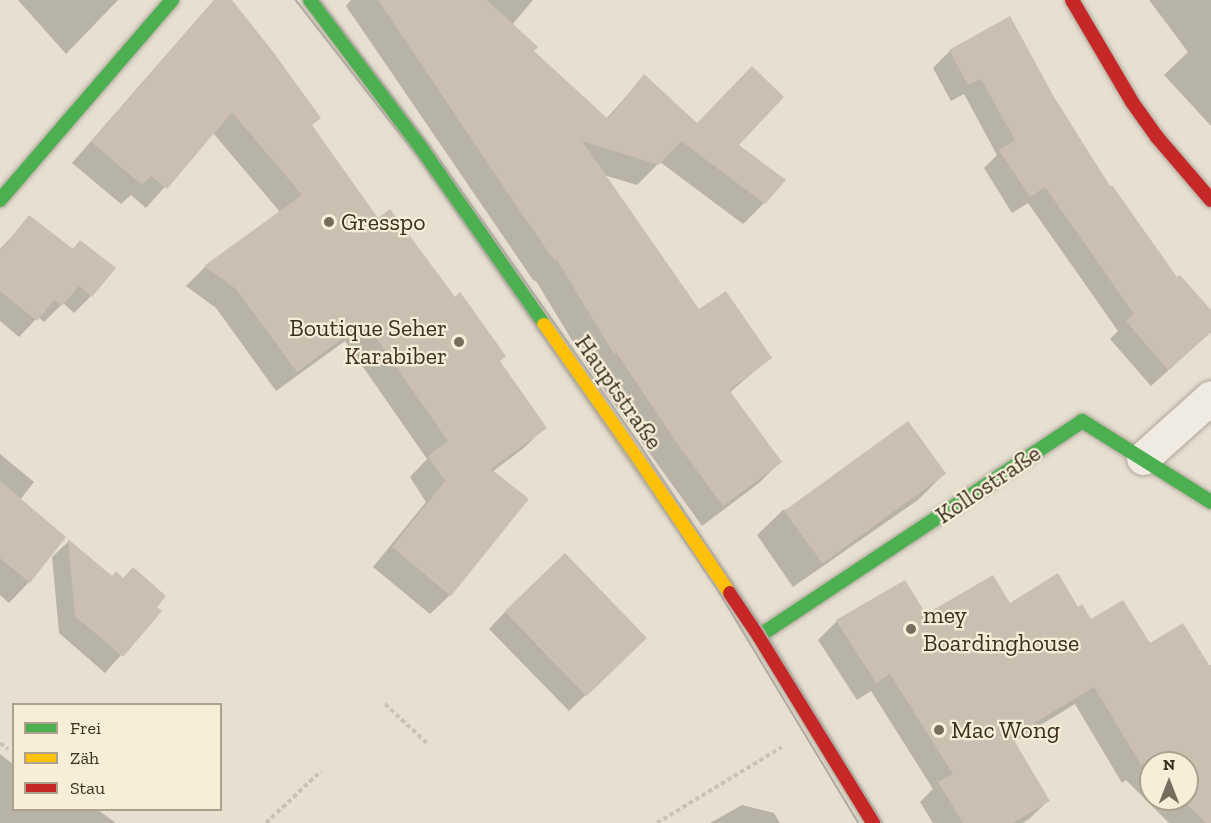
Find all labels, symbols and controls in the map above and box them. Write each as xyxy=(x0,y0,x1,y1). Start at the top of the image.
place label: Gresspo xyxy=(341,208,425,236)
marker: Gresspo xyxy=(322,215,336,229)
place label: Boutique Seher Karabiber xyxy=(289,314,447,370)
street label: Hauptstraße xyxy=(569,329,669,455)
marker: Boutique Seher Karabiber xyxy=(452,335,466,349)
street label: Kollostraße xyxy=(930,438,1046,530)
place label: mey Boardinghouse xyxy=(923,601,1079,657)
marker: mey Boardinghouse xyxy=(904,622,918,636)
legend xyxy=(12,703,222,811)
place label: Mac Wong xyxy=(951,716,1061,744)
text: Frei xyxy=(70,717,101,739)
marker: Mac Wong xyxy=(932,723,946,737)
text: Zäh xyxy=(70,747,99,769)
north arrow xyxy=(1139,751,1199,811)
text: N xyxy=(1163,755,1175,774)
text: Stau xyxy=(70,777,105,799)

